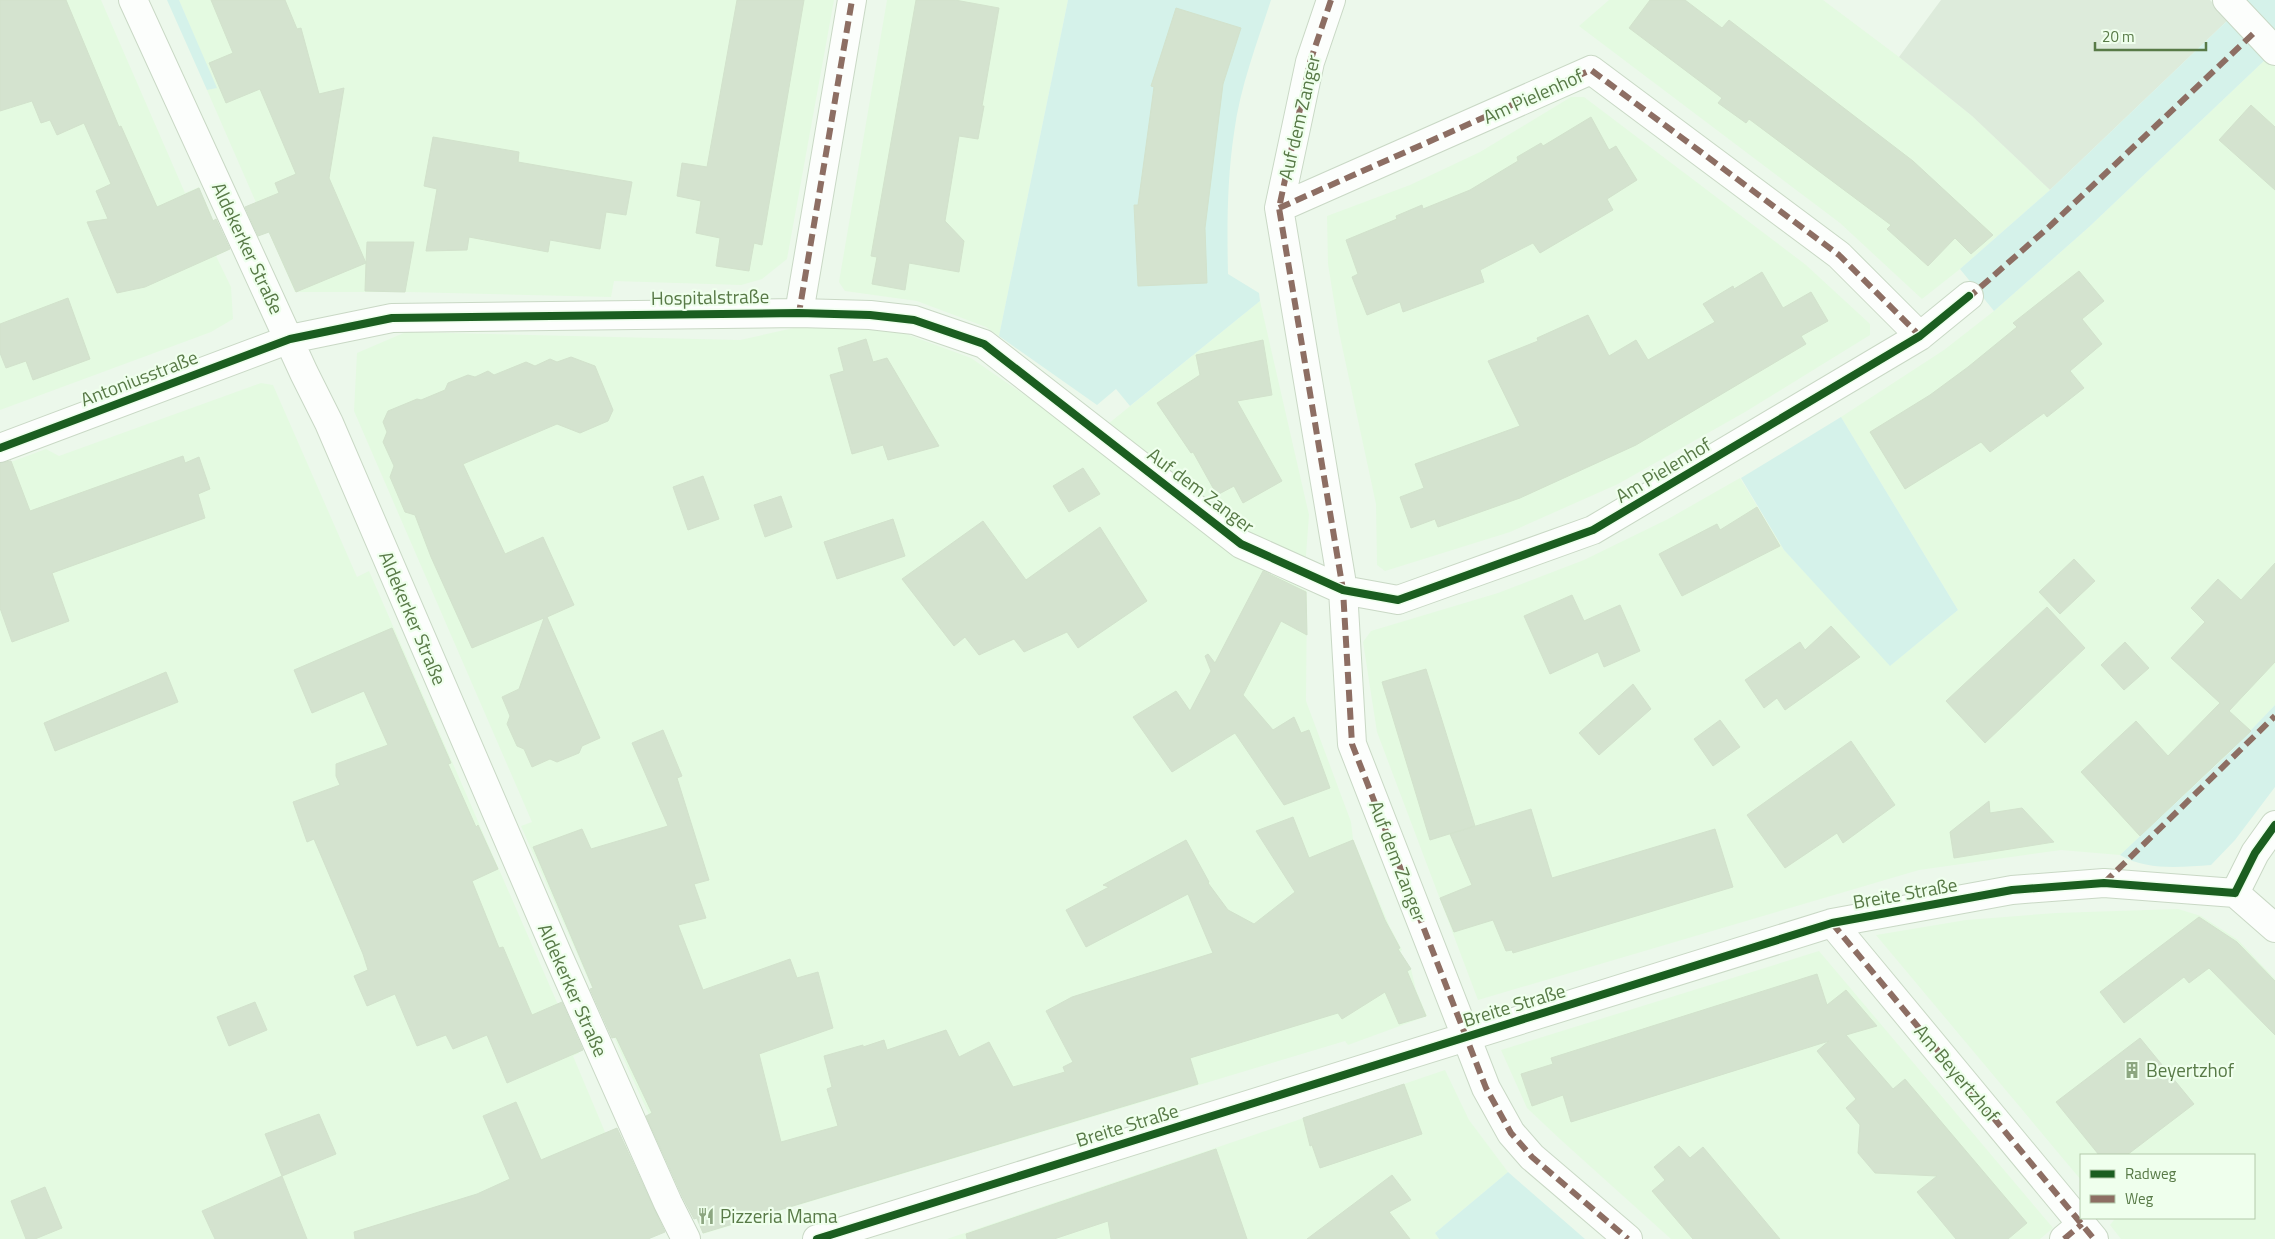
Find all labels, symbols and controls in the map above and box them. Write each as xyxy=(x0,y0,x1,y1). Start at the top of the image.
scale bar xyxy=(2095,20,2206,52)
text: 20 m xyxy=(2102,25,2135,48)
street label: Auf dem Zanger xyxy=(1270,51,1327,182)
street label: Am Pielenhof xyxy=(1478,60,1588,131)
street label: Aldekerker Straße xyxy=(205,177,292,319)
street label: Hospitalstraße xyxy=(651,281,769,312)
street label: Antoniusstraße xyxy=(76,342,202,413)
street label: Am Pielenhof xyxy=(1609,429,1717,510)
street label: Auf dem Zanger xyxy=(1142,440,1261,540)
street label: Aldekerker Straße xyxy=(372,546,455,689)
street label: Auf dem Zanger xyxy=(1362,796,1435,926)
street label: Breite Straße xyxy=(1850,869,1959,916)
street label: Aldekerker Straße xyxy=(531,919,616,1061)
street label: Breite Straße xyxy=(1459,975,1569,1034)
street label: Am Beyertzhof xyxy=(1908,1018,2007,1128)
place label: Beyertzhof xyxy=(2146,1055,2235,1084)
building icon: Beyertzhof xyxy=(2122,1060,2142,1080)
street label: Breite Straße xyxy=(1072,1095,1182,1154)
legend xyxy=(2080,1154,2255,1219)
text: Radweg xyxy=(2125,1162,2177,1185)
text: Weg xyxy=(2125,1187,2154,1210)
place label: Pizzeria Mama xyxy=(720,1201,838,1230)
restaurant icon: Pizzeria Mama xyxy=(696,1206,716,1226)

